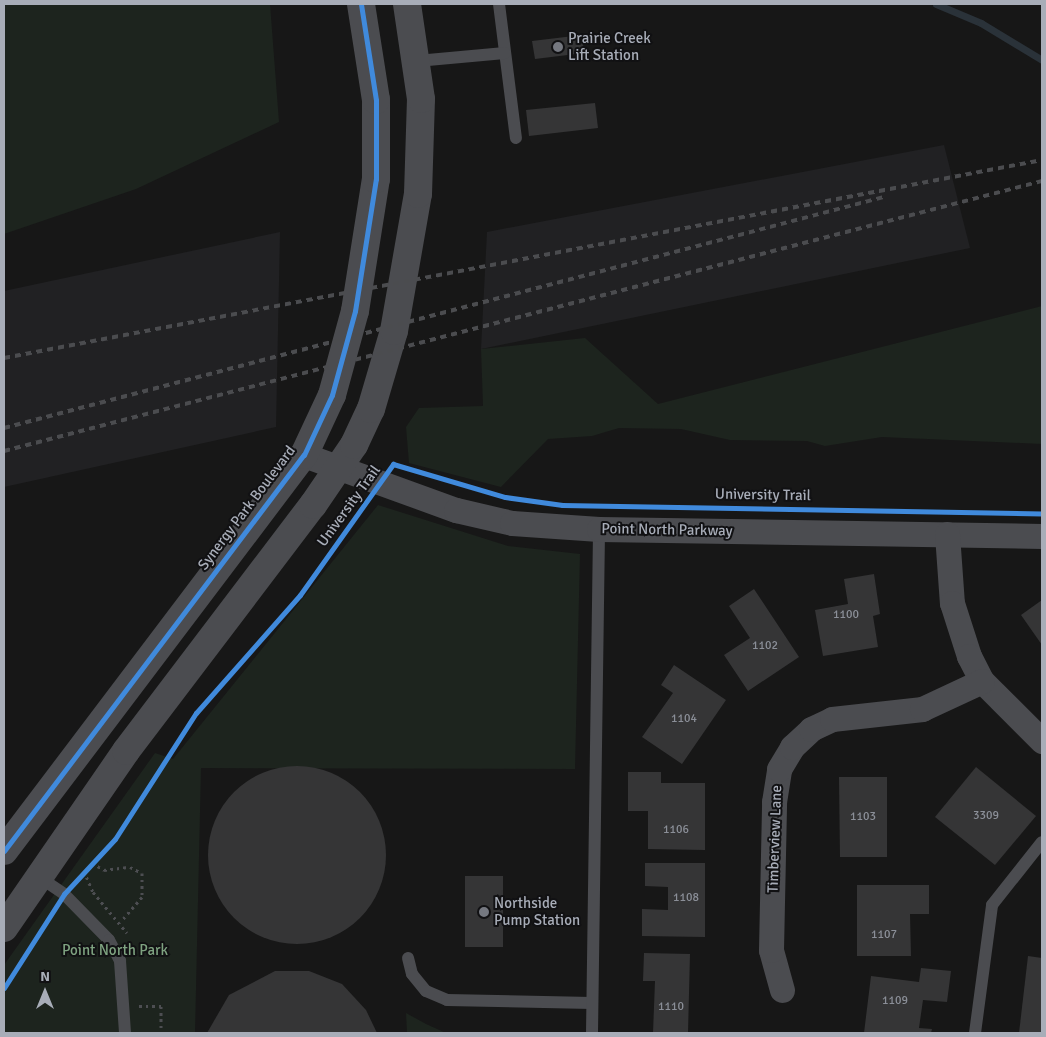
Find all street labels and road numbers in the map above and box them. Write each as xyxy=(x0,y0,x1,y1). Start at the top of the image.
street label: Synergy Park Boulevard xyxy=(194,442,300,574)
street label: University Trail xyxy=(313,462,385,550)
street label: University Trail xyxy=(715,485,811,505)
street label: Point North Parkway xyxy=(601,520,733,540)
street label: Timberview Lane xyxy=(764,785,786,893)

